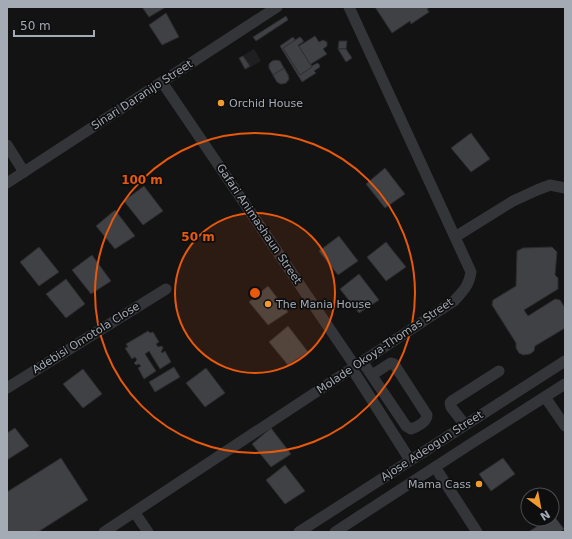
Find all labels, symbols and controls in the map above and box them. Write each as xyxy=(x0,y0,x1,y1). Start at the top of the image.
scale bar xyxy=(14,12,94,38)
text: 50 m xyxy=(20,19,51,33)
street label: Sinari Daranijo Street xyxy=(89,57,196,133)
place label: Orchid House xyxy=(229,97,303,110)
marker: Orchid House xyxy=(216,98,226,108)
street label: Gafari Animashaun Street xyxy=(214,161,305,287)
text: 100 m xyxy=(121,173,163,187)
text: 50 m xyxy=(181,230,215,244)
centre of rings xyxy=(248,286,262,300)
street label: Molade Okoya-Thomas Street xyxy=(314,295,456,397)
place label: The Mania House xyxy=(275,298,371,311)
marker: The Mania House xyxy=(263,299,273,309)
street label: Adebisi Omotola Close xyxy=(30,300,142,376)
street label: Ajose Adeogun Street xyxy=(379,408,486,484)
place label: Mama Cass xyxy=(408,478,471,491)
marker: Mama Cass xyxy=(474,479,484,489)
north arrow xyxy=(520,487,560,527)
text: N xyxy=(538,507,552,523)

